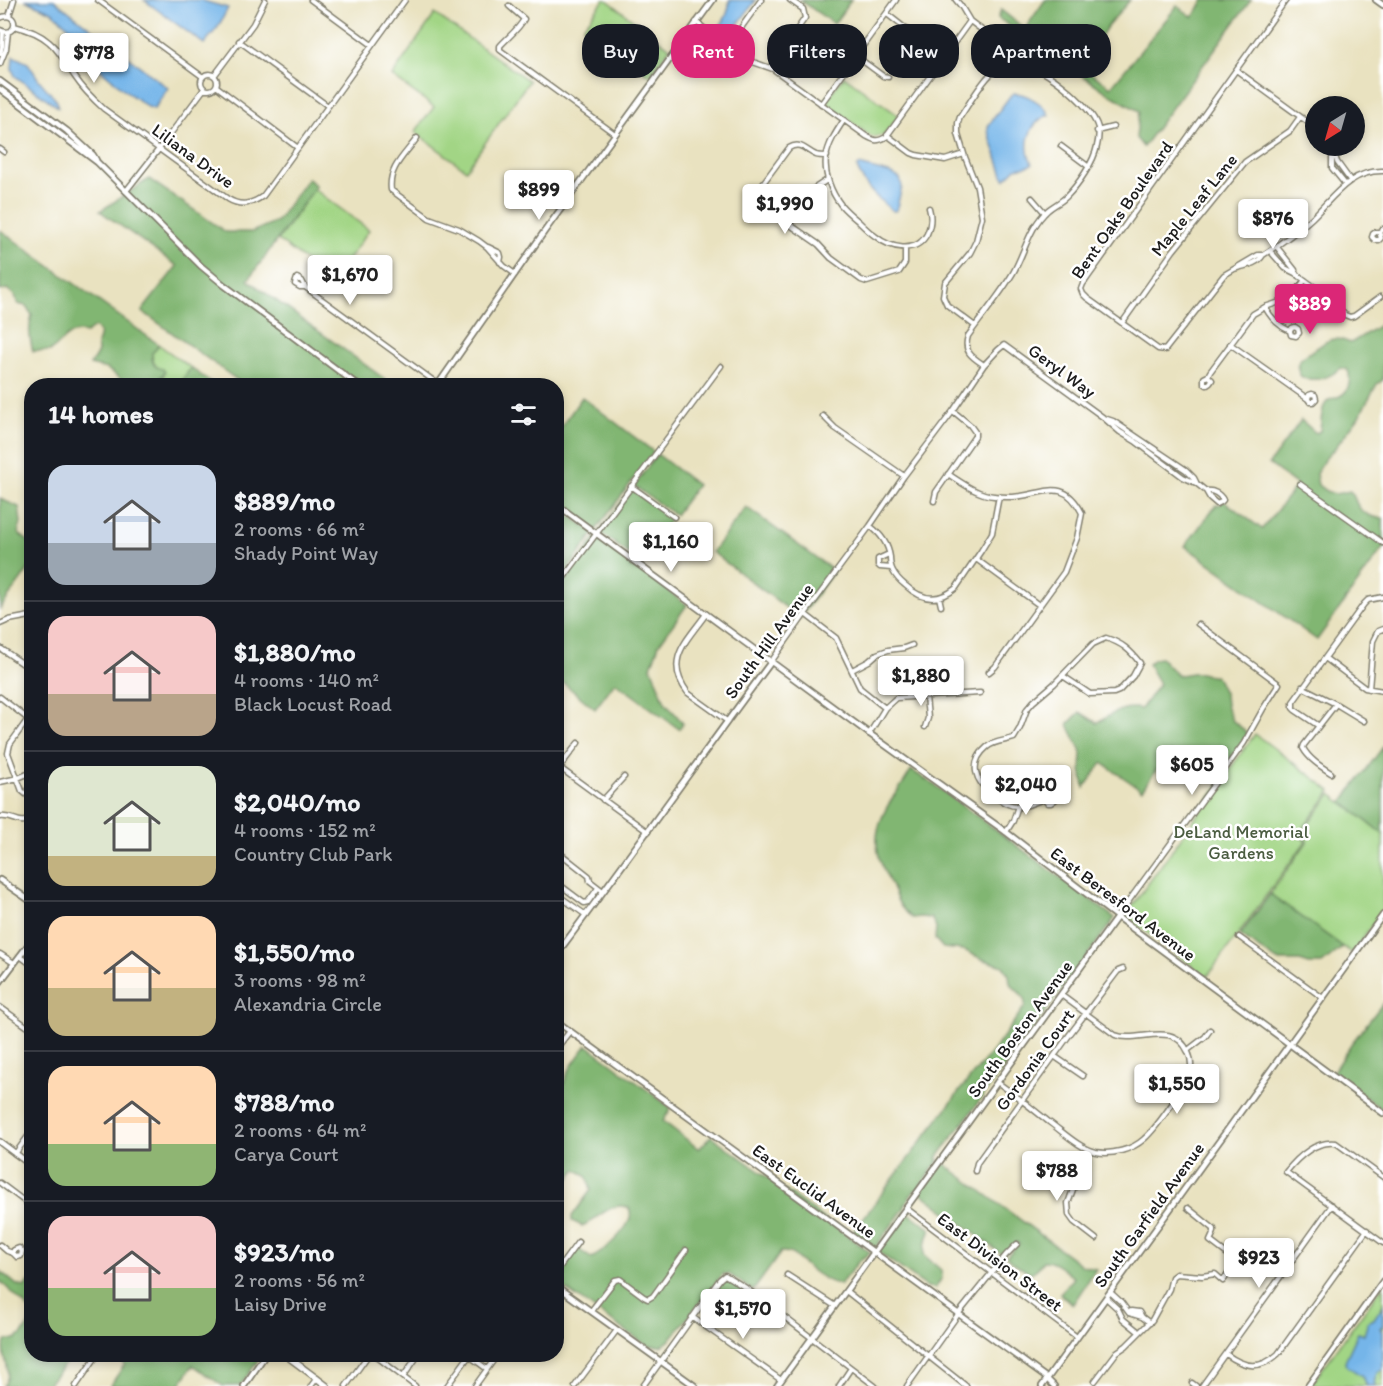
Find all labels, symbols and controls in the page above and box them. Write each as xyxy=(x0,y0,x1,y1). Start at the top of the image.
chip: Buy xyxy=(582,24,659,78)
chip: Rent xyxy=(671,24,755,78)
chip: Filters xyxy=(767,24,867,78)
chip: New xyxy=(879,24,959,78)
chip: Apartment xyxy=(971,24,1111,78)
pin: $778 xyxy=(58,33,130,84)
text: $778 xyxy=(74,40,114,64)
north arrow xyxy=(1305,96,1365,156)
map controls xyxy=(1305,96,1365,156)
street label: Liliana Drive xyxy=(148,119,238,193)
street label: Bent Oaks Boulevard xyxy=(1066,137,1178,283)
street label: Maple Leaf Lane xyxy=(1146,149,1242,261)
pin: $899 xyxy=(503,170,575,221)
text: $899 xyxy=(518,177,560,201)
pin: $1,990 xyxy=(736,184,834,235)
text: $1,990 xyxy=(756,191,814,215)
pin: $876 xyxy=(1237,199,1309,250)
text: $876 xyxy=(1252,206,1294,230)
pin: $1,670 xyxy=(301,255,399,306)
text: $1,670 xyxy=(322,262,378,286)
pin: $889 xyxy=(1274,284,1346,335)
text: $889 xyxy=(1289,291,1331,315)
street label: Geryl Way xyxy=(1024,339,1101,403)
text: 14 homes xyxy=(48,398,154,430)
icon: filters xyxy=(507,398,540,431)
text: $889/mo xyxy=(234,485,335,517)
icon: home xyxy=(96,489,168,561)
text: 2 rooms · 66 m² xyxy=(234,517,365,541)
pin: $1,160 xyxy=(622,522,720,573)
text: $1,160 xyxy=(643,529,699,553)
text: Shady Point Way xyxy=(234,541,378,565)
street label: South Hill Avenue xyxy=(720,579,818,703)
text: $1,880/mo xyxy=(234,636,356,668)
icon: home xyxy=(96,640,168,712)
pin: $1,880 xyxy=(872,656,970,707)
text: $1,880 xyxy=(892,663,950,687)
text: 4 rooms · 140 m² xyxy=(234,668,379,692)
text: Black Locust Road xyxy=(234,692,392,716)
pin: $605 xyxy=(1156,745,1228,796)
text: $605 xyxy=(1170,752,1214,776)
pin: $2,040 xyxy=(977,765,1075,816)
text: $2,040 xyxy=(995,772,1057,796)
text: $2,040/mo xyxy=(234,786,361,818)
icon: home xyxy=(96,790,168,862)
text: 4 rooms · 152 m² xyxy=(234,818,376,842)
park label: DeLand Memorial Gardens xyxy=(1173,821,1309,864)
text: Country Club Park xyxy=(234,842,393,866)
street label: East Beresford Avenue xyxy=(1046,842,1200,966)
text: $1,550/mo xyxy=(234,936,355,968)
icon: home xyxy=(96,940,168,1012)
street label: South Boston Avenue xyxy=(963,956,1077,1102)
text: 3 rooms · 98 m² xyxy=(234,968,366,992)
text: Alexandria Circle xyxy=(234,992,382,1016)
street label: Gordonia Court xyxy=(991,1005,1079,1115)
pin: $1,550 xyxy=(1128,1064,1226,1115)
text: $1,550 xyxy=(1148,1071,1206,1095)
text: $788/mo xyxy=(234,1086,335,1118)
icon: home xyxy=(96,1090,168,1162)
text: 2 rooms · 64 m² xyxy=(234,1118,366,1142)
street label: South Garfield Avenue xyxy=(1089,1138,1209,1292)
street label: East Euclid Avenue xyxy=(748,1139,880,1243)
text: Carya Court xyxy=(234,1142,338,1166)
pin: $788 xyxy=(1021,1151,1093,1202)
text: $788 xyxy=(1036,1158,1078,1182)
street label: East Division Street xyxy=(933,1208,1067,1316)
text: $923/mo xyxy=(234,1236,335,1268)
pin: $923 xyxy=(1223,1238,1295,1289)
icon: home xyxy=(96,1240,168,1312)
text: $923 xyxy=(1238,1245,1280,1269)
text: 2 rooms · 56 m² xyxy=(234,1268,365,1292)
pin: $1,570 xyxy=(694,1289,792,1340)
text: Laisy Drive xyxy=(234,1292,327,1316)
text: $1,570 xyxy=(715,1296,771,1320)

